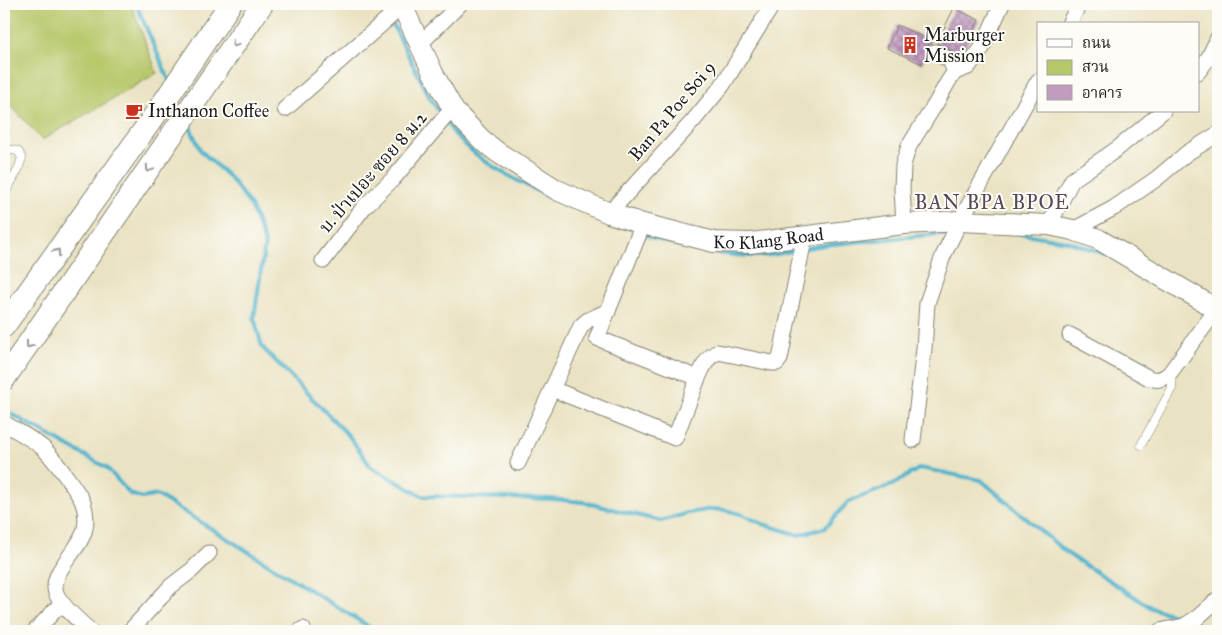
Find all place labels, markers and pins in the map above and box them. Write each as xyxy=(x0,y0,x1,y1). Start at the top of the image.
place label: Marburger Mission xyxy=(924,24,1005,67)
building icon: Marburger Mission xyxy=(900,35,920,55)
place label: Inthanon Coffee xyxy=(148,100,269,122)
cafe icon: Inthanon Coffee xyxy=(124,101,144,121)

